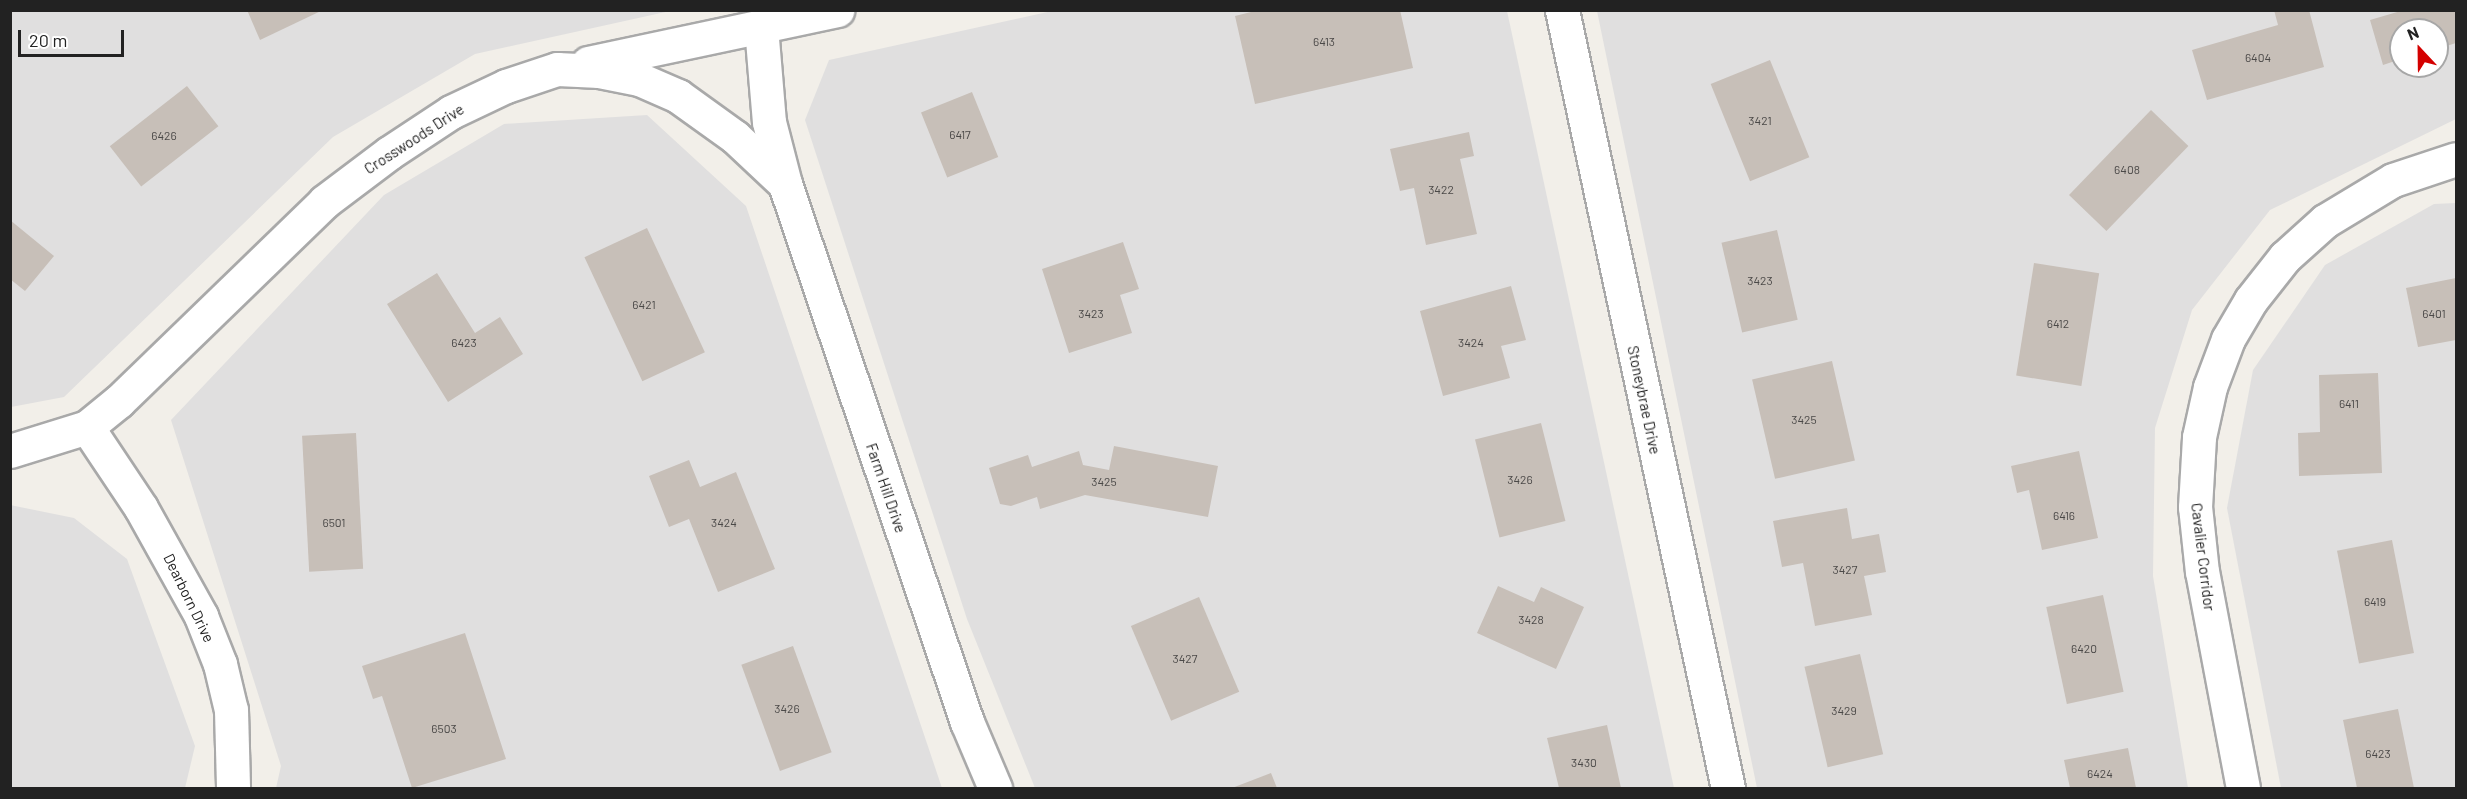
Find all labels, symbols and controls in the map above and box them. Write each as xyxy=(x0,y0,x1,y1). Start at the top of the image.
scale bar xyxy=(21,18,128,56)
north arrow xyxy=(2389,18,2449,78)
text: N xyxy=(2404,22,2421,44)
text: 20 m xyxy=(29,29,67,51)
house number: 6413 xyxy=(1313,35,1335,49)
house number: 6404 xyxy=(2245,51,2271,65)
street label: Crosswoods Drive xyxy=(361,100,467,178)
house number: 3421 xyxy=(1748,114,1772,128)
house number: 6417 xyxy=(949,128,971,142)
house number: 6426 xyxy=(151,129,177,143)
house number: 6408 xyxy=(2114,163,2140,177)
house number: 3422 xyxy=(1428,183,1454,197)
house number: 3423 xyxy=(1747,274,1773,288)
house number: 6421 xyxy=(632,298,656,312)
house number: 3423 xyxy=(1078,307,1104,321)
house number: 6401 xyxy=(2422,307,2446,321)
house number: 6412 xyxy=(2047,317,2069,331)
house number: 6423 xyxy=(451,336,477,350)
house number: 3424 xyxy=(1458,336,1484,350)
street label: Stoneybrae Drive xyxy=(1624,344,1664,456)
house number: 6411 xyxy=(2339,397,2359,411)
house number: 3425 xyxy=(1791,413,1817,427)
street label: Farm Hill Drive xyxy=(862,441,910,535)
house number: 3426 xyxy=(1507,473,1533,487)
house number: 3425 xyxy=(1091,475,1117,489)
street label: Cavalier Corridor xyxy=(2187,502,2219,612)
house number: 6416 xyxy=(2053,509,2075,523)
house number: 6501 xyxy=(323,516,345,530)
house number: 3424 xyxy=(711,516,737,530)
street label: Dearborn Drive xyxy=(160,551,218,645)
house number: 3427 xyxy=(1833,563,1857,577)
house number: 6419 xyxy=(2364,595,2386,609)
house number: 3428 xyxy=(1518,613,1544,627)
house number: 6420 xyxy=(2071,642,2097,656)
house number: 3427 xyxy=(1173,652,1197,666)
house number: 3426 xyxy=(774,702,800,716)
house number: 3429 xyxy=(1831,704,1857,718)
house number: 6503 xyxy=(431,722,457,736)
house number: 6423 xyxy=(2365,747,2391,761)
house number: 3430 xyxy=(1571,756,1597,770)
house number: 6424 xyxy=(2087,767,2113,781)

